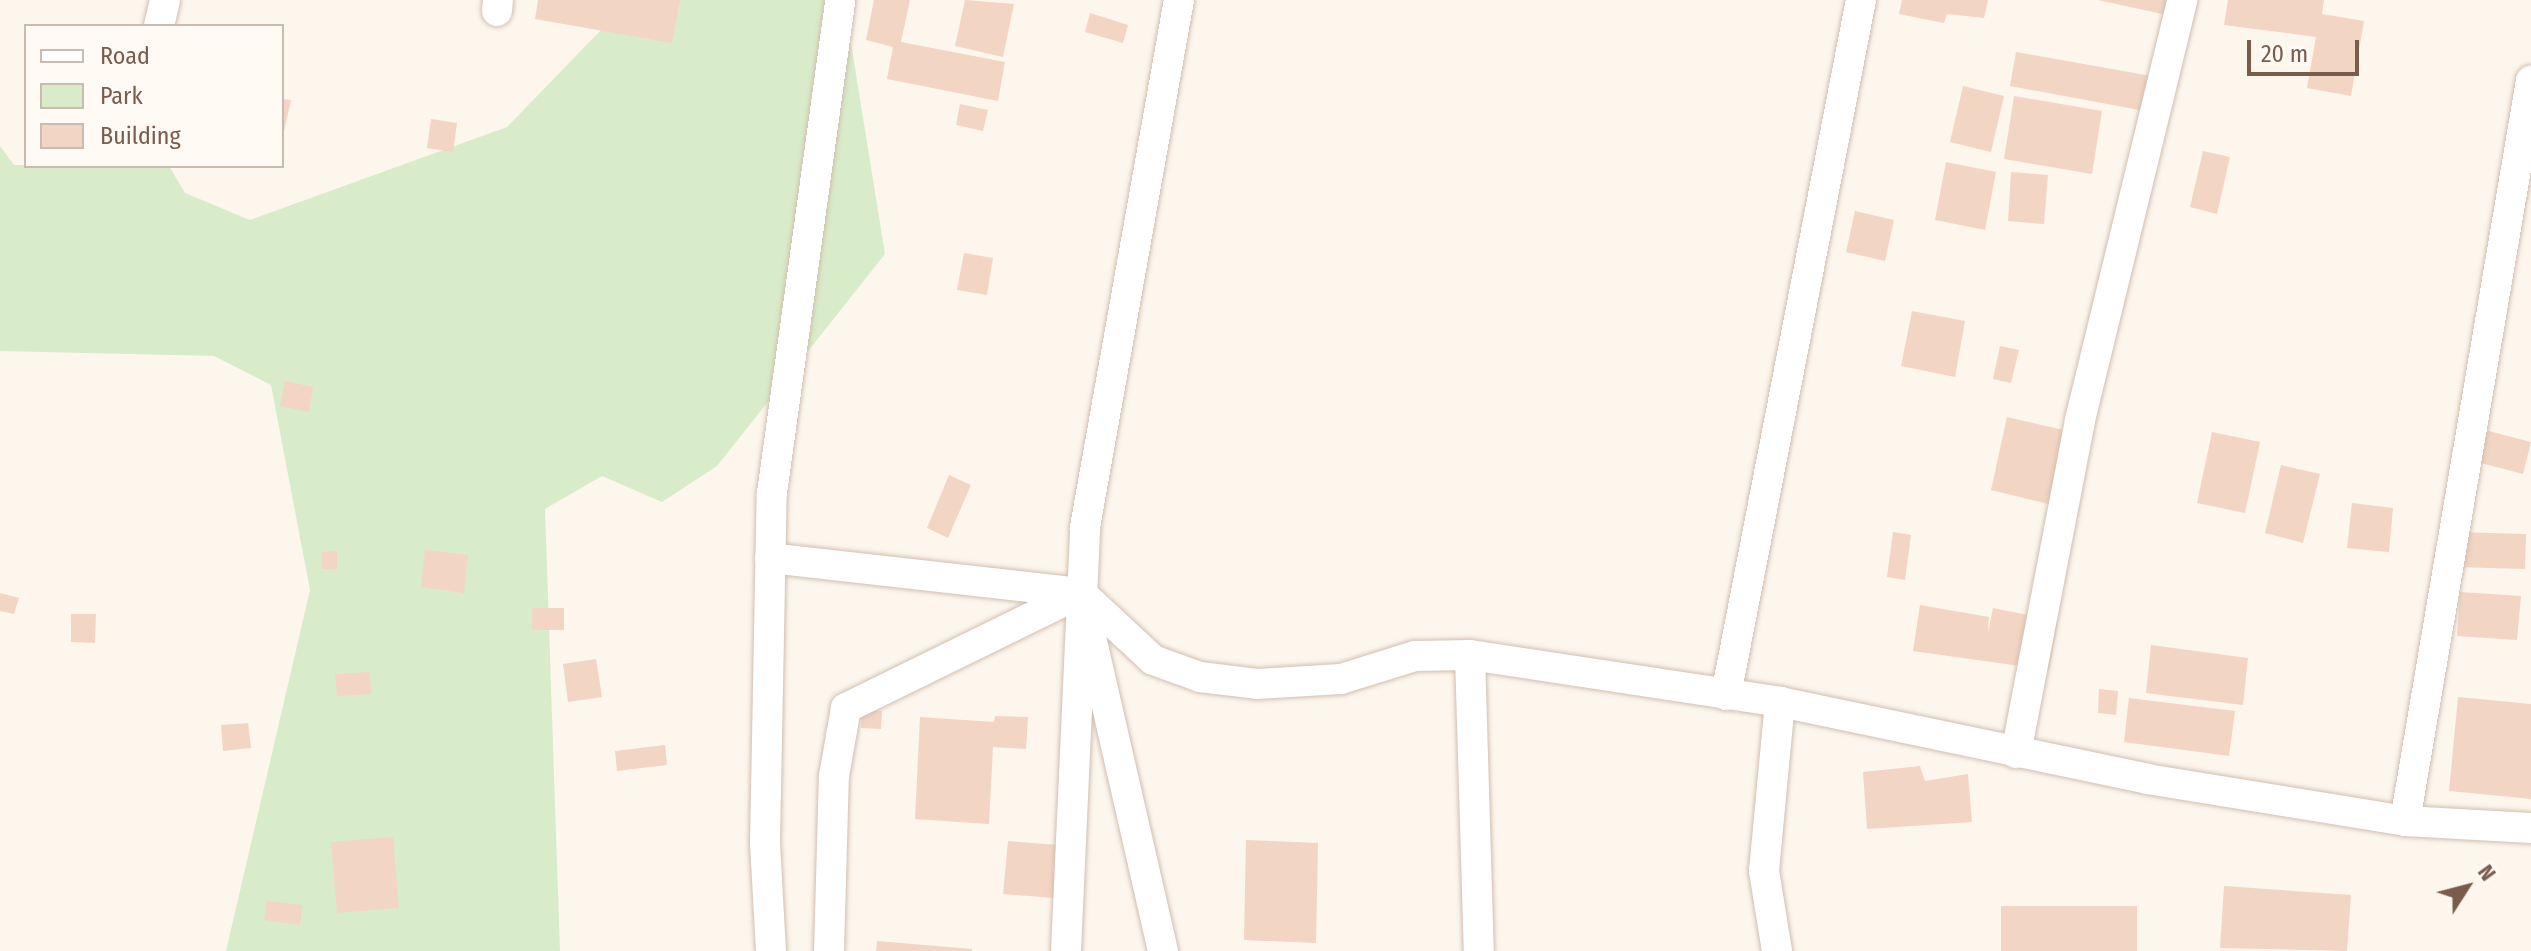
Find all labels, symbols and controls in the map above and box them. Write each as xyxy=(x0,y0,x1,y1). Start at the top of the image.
legend xyxy=(24,24,284,168)
scale bar xyxy=(2251,24,2363,74)
text: 20 m xyxy=(2261,40,2308,68)
text: Road xyxy=(100,42,150,70)
text: Park xyxy=(100,82,143,110)
text: Building xyxy=(100,122,181,150)
north arrow xyxy=(2427,847,2507,927)
text: N xyxy=(2472,859,2502,886)

